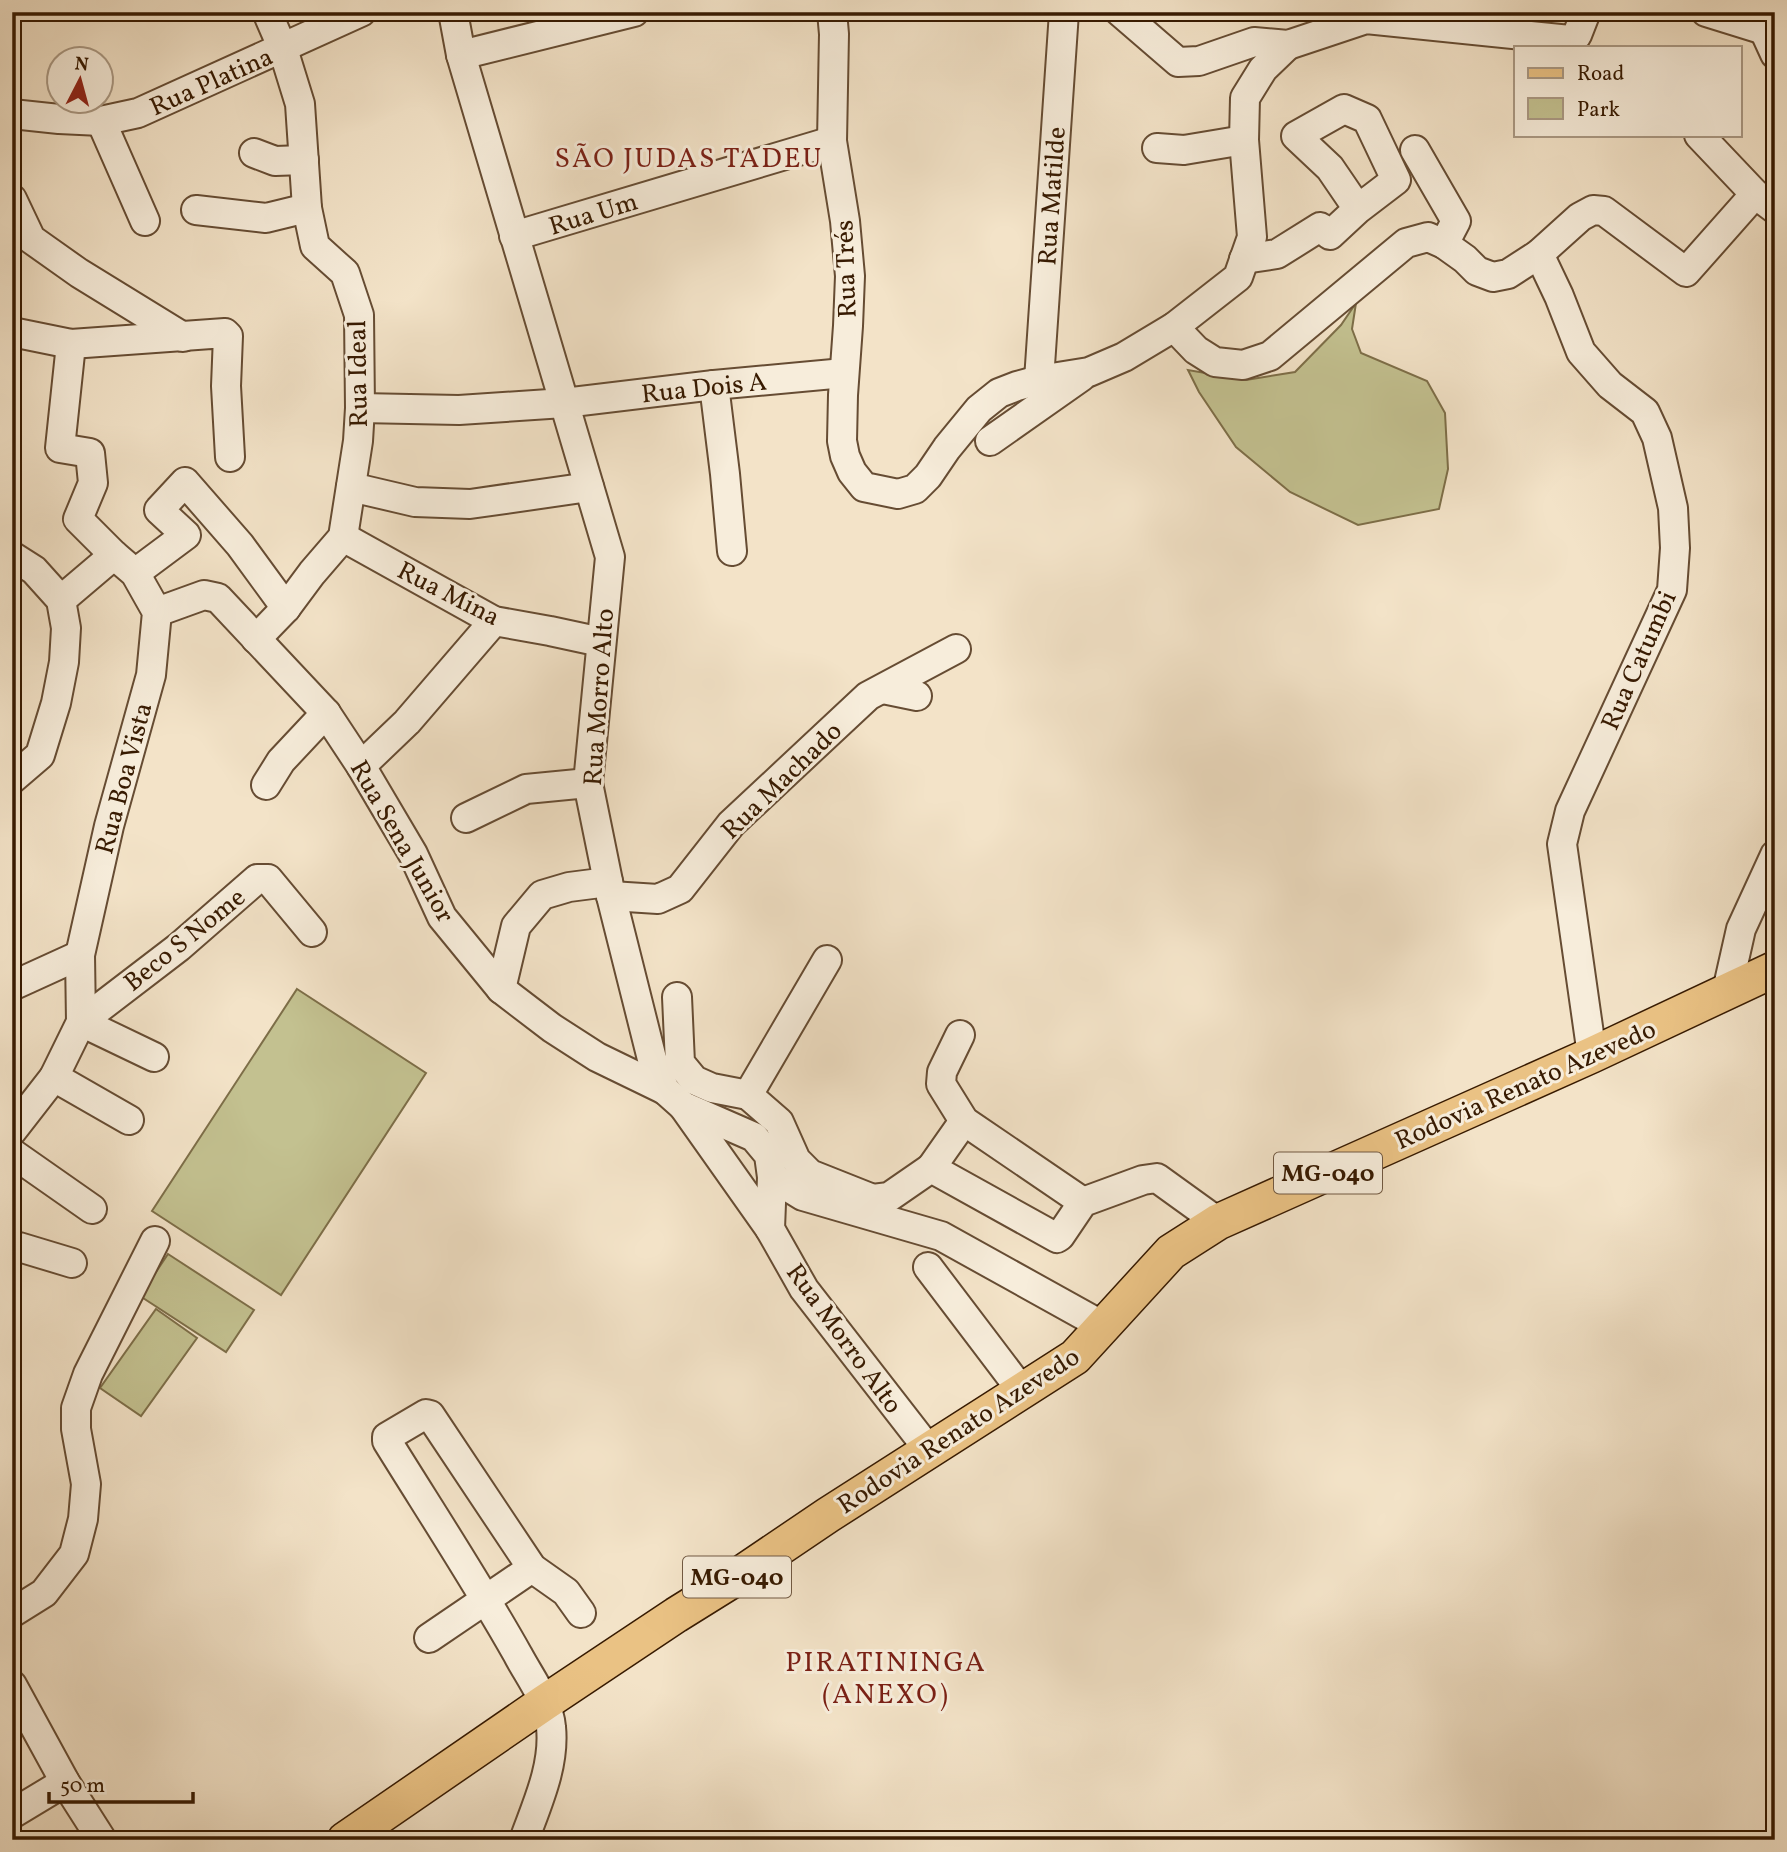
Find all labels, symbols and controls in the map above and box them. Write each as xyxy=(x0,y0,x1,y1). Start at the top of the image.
street label: Rua Platina xyxy=(144,40,279,126)
north arrow xyxy=(46,46,116,116)
legend xyxy=(1514,46,1742,136)
text: N xyxy=(73,51,90,79)
text: Road xyxy=(1577,60,1624,89)
text: Park xyxy=(1577,96,1620,125)
street label: Rua Matilde xyxy=(1030,126,1076,267)
district label: SÃO JUDAS TADEU xyxy=(555,140,823,179)
street label: Rua Um xyxy=(545,184,642,245)
street label: Rua Trés xyxy=(827,219,867,319)
street label: Rua Ideal xyxy=(340,320,378,428)
street label: Rua Dois A xyxy=(640,365,769,413)
street label: Rua Mina xyxy=(390,554,506,636)
street label: Rua Catumbi xyxy=(1593,585,1687,736)
street label: Rua Morro Alto xyxy=(576,607,624,787)
street label: Rua Boa Vista xyxy=(87,699,162,858)
street label: Rua Machado xyxy=(714,714,851,848)
street label: Rua Sena Junior xyxy=(340,754,462,930)
street label: Beco S Nome xyxy=(117,880,254,1001)
street label: Rodovia Renato Azevedo xyxy=(1390,1012,1662,1160)
road number: MG-040 xyxy=(1274,1153,1382,1194)
street label: Rua Morro Alto xyxy=(777,1257,910,1422)
street label: Rodovia Renato Azevedo xyxy=(831,1340,1087,1524)
road number: MG-040 xyxy=(683,1556,791,1597)
district label: PIRATININGA (ANEXO) xyxy=(785,1644,987,1715)
scale bar xyxy=(49,1761,192,1805)
text: 50 m xyxy=(60,1772,105,1801)

